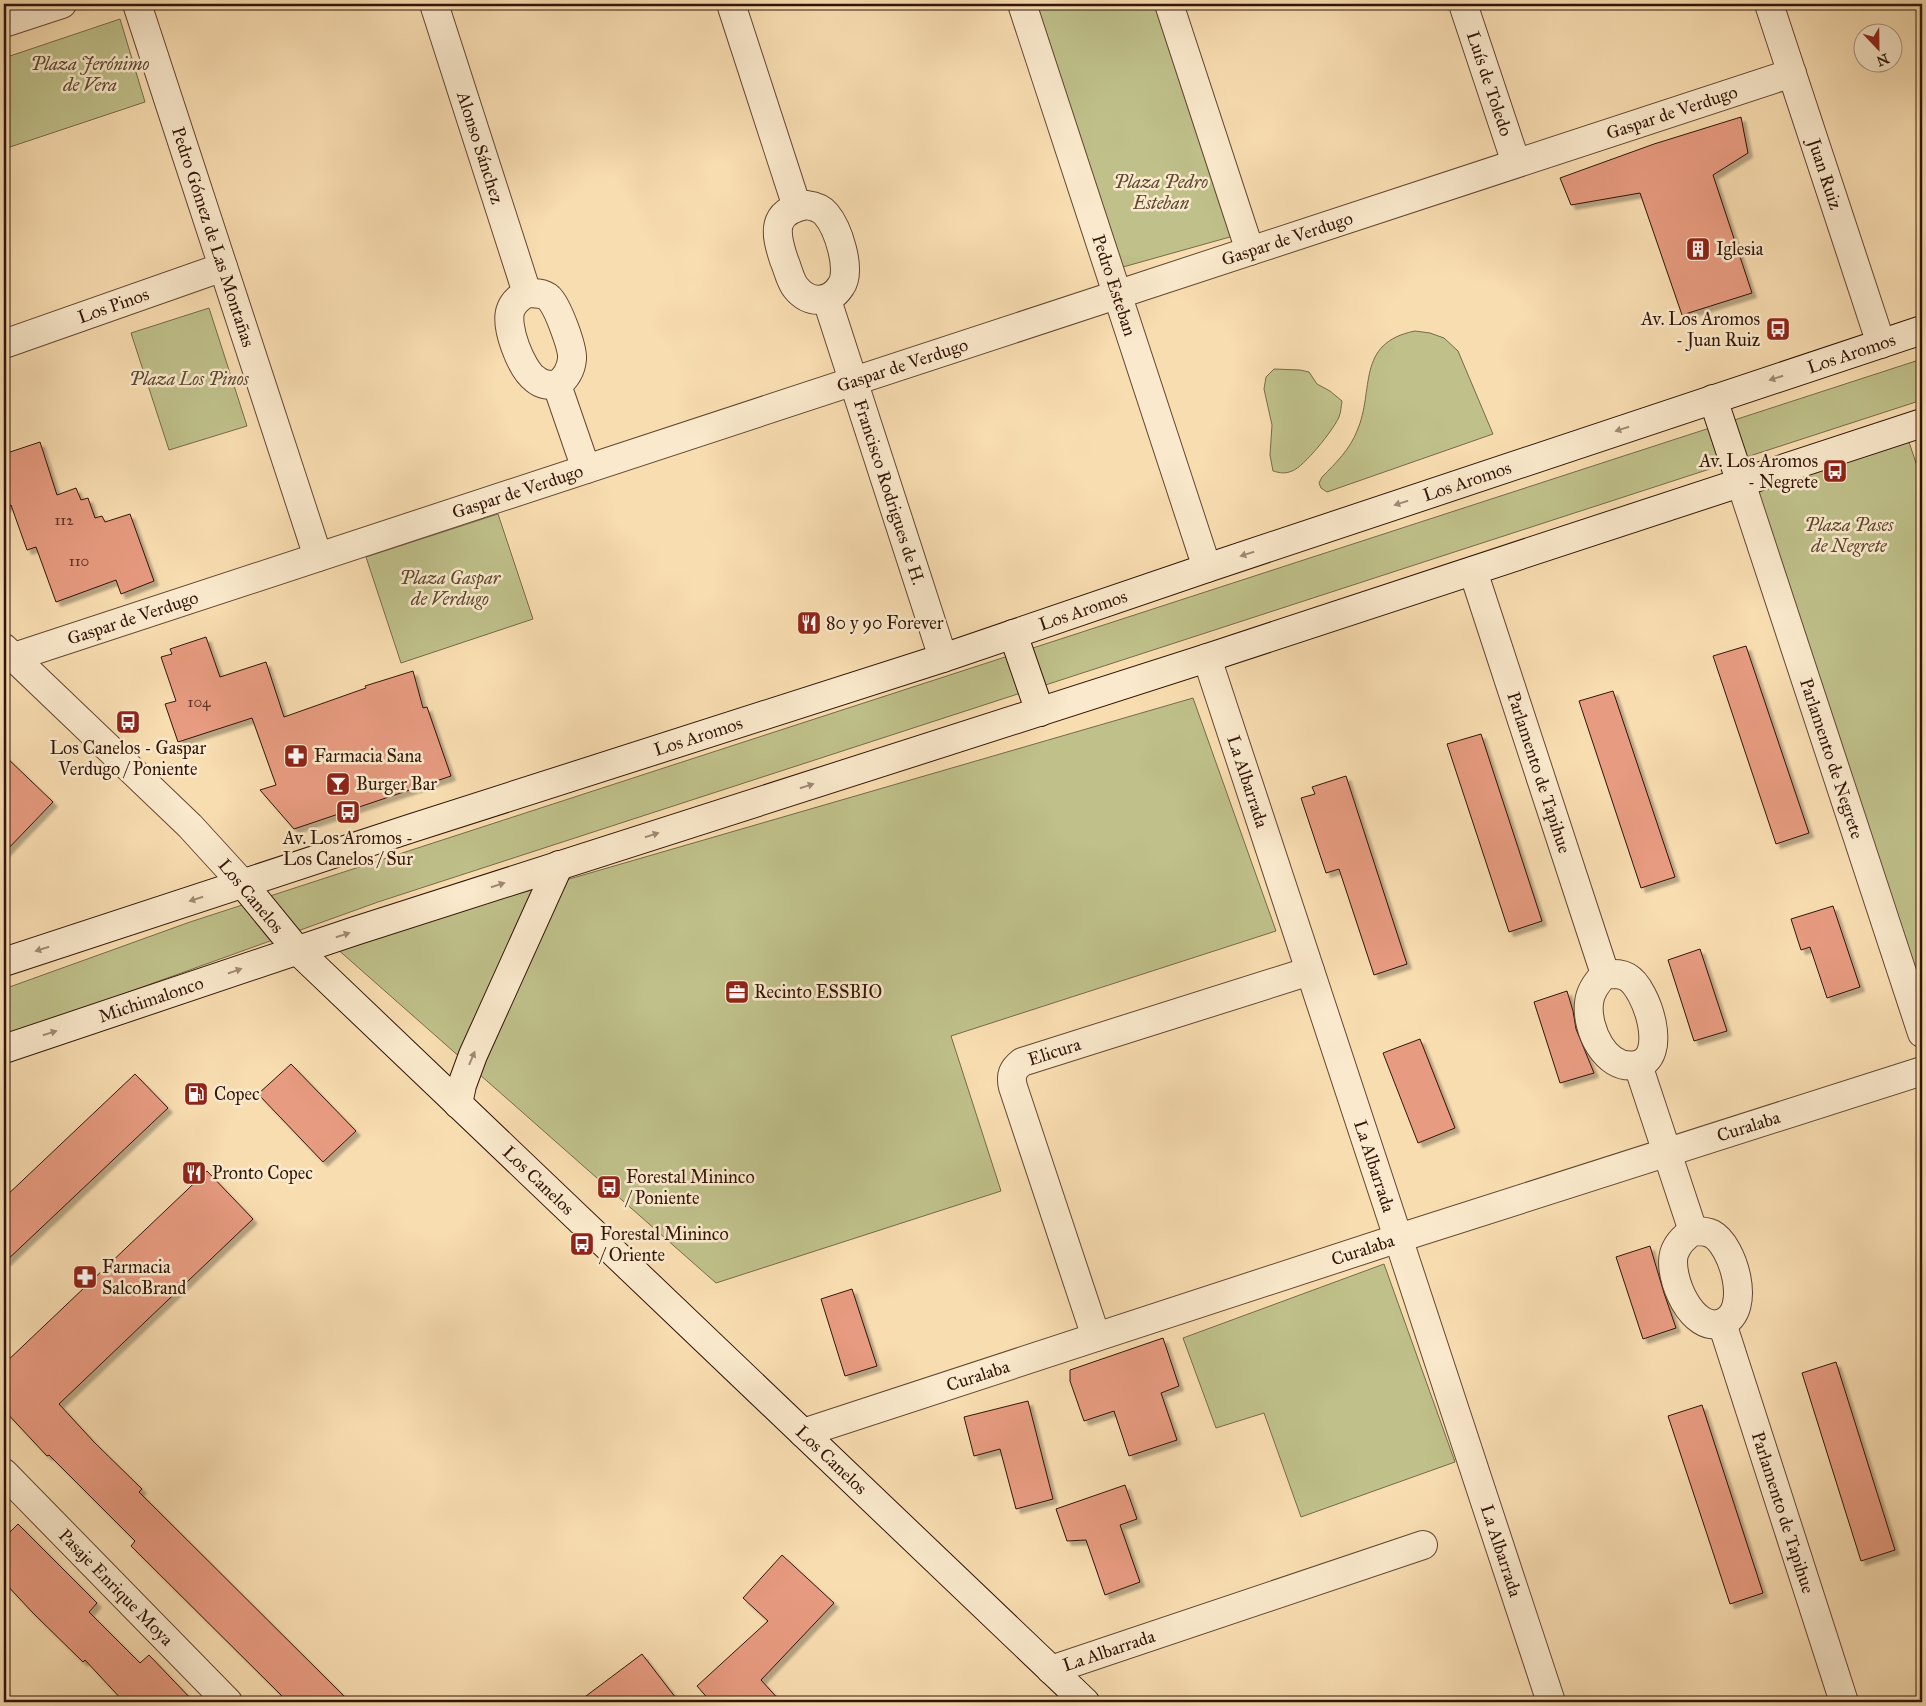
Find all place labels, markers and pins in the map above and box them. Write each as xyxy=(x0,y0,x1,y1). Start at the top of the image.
building icon: Iglesia xyxy=(1685,236,1711,262)
place label: Iglesia xyxy=(1716,238,1764,261)
place label: Av. Los Aromos - Juan Ruiz xyxy=(1640,308,1760,352)
bus stop icon: Av. Los Aromos - Juan Ruiz xyxy=(1765,316,1791,342)
place label: Av. Los Aromos - Negrete xyxy=(1698,450,1818,494)
bus stop icon: Av. Los Aromos - Negrete xyxy=(1822,458,1848,484)
restaurant icon: 80 y 90 Forever xyxy=(796,610,822,636)
place label: 80 y 90 Forever xyxy=(826,612,944,634)
bus stop icon: Los Canelos - Gaspar Verdugo / Poniente xyxy=(115,709,141,735)
place label: Los Canelos - Gaspar Verdugo / Poniente xyxy=(50,737,206,781)
pharmacy icon: Farmacia Sana xyxy=(283,743,309,769)
place label: Farmacia Sana xyxy=(314,745,422,767)
bar icon: Burger Bar xyxy=(325,771,351,797)
place label: Burger Bar xyxy=(356,773,437,796)
bus stop icon: Av. Los Aromos - Los Canelos / Sur xyxy=(335,799,361,825)
place label: Av. Los Aromos - Los Canelos / Sur xyxy=(282,827,413,870)
office icon: Recinto ESSBIO xyxy=(724,979,750,1005)
place label: Recinto ESSBIO xyxy=(754,981,882,1003)
fuel station icon: Copec xyxy=(183,1081,209,1107)
place label: Copec xyxy=(214,1083,260,1105)
restaurant icon: Pronto Copec xyxy=(181,1160,207,1186)
place label: Pronto Copec xyxy=(212,1162,313,1184)
place label: Forestal Mininco / Poniente xyxy=(624,1166,755,1209)
bus stop icon: Forestal Mininco / Poniente xyxy=(596,1174,622,1200)
place label: Forestal Mininco / Oriente xyxy=(598,1223,729,1266)
bus stop icon: Forestal Mininco / Oriente xyxy=(569,1231,595,1257)
place label: Farmacia SalcoBrand xyxy=(102,1256,186,1299)
pharmacy icon: Farmacia SalcoBrand xyxy=(72,1264,98,1290)

